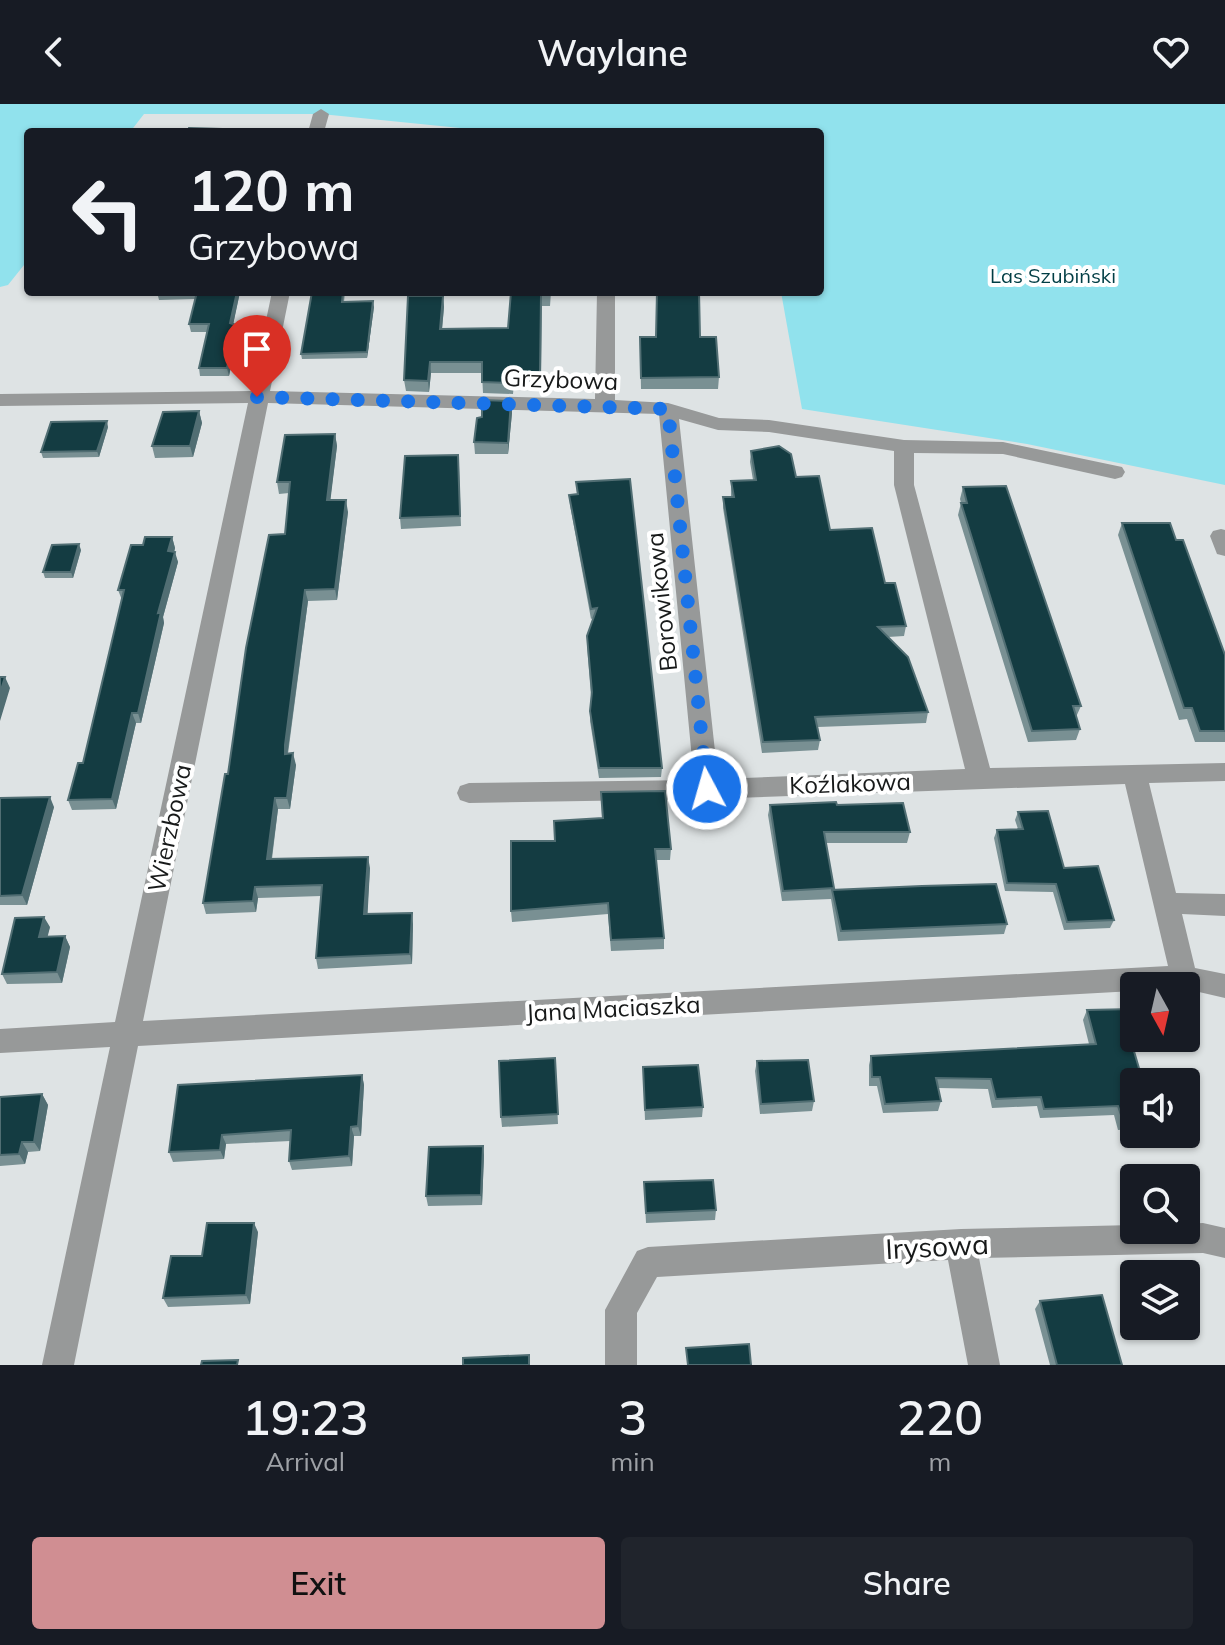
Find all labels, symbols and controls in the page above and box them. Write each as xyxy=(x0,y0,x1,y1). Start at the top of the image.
icon: back xyxy=(32,30,76,74)
text: Waylane xyxy=(537,30,688,75)
icon: heart xyxy=(1149,30,1193,74)
text: 120 m xyxy=(188,155,355,225)
icon: left xyxy=(56,160,160,264)
text: Grzybowa xyxy=(188,224,359,269)
park label: Las Szubiński xyxy=(990,263,1116,288)
pin xyxy=(223,315,291,397)
icon: arrive xyxy=(235,327,279,371)
street label: Grzybowa xyxy=(503,362,619,396)
street label: Borowikowa xyxy=(639,531,683,673)
position arrow xyxy=(665,747,749,831)
street label: Wierzbowa xyxy=(141,761,197,895)
street label: Koźlakowa xyxy=(789,766,911,800)
north arrow xyxy=(1120,972,1200,1052)
map controls xyxy=(1120,972,1200,1340)
street label: Jana Maciaszka xyxy=(525,988,701,1028)
button: sound xyxy=(1120,1068,1200,1148)
button: search xyxy=(1120,1164,1200,1244)
street label: Irysowa xyxy=(884,1226,990,1266)
button: layers xyxy=(1120,1260,1200,1340)
text: 19:23 xyxy=(242,1387,369,1447)
text: 3 xyxy=(618,1387,647,1447)
text: 220 xyxy=(897,1387,983,1447)
text: Arrival xyxy=(265,1445,345,1478)
text: min xyxy=(610,1445,655,1478)
text: m xyxy=(928,1445,951,1478)
button: Exit xyxy=(32,1537,605,1629)
button: Share xyxy=(621,1537,1193,1629)

